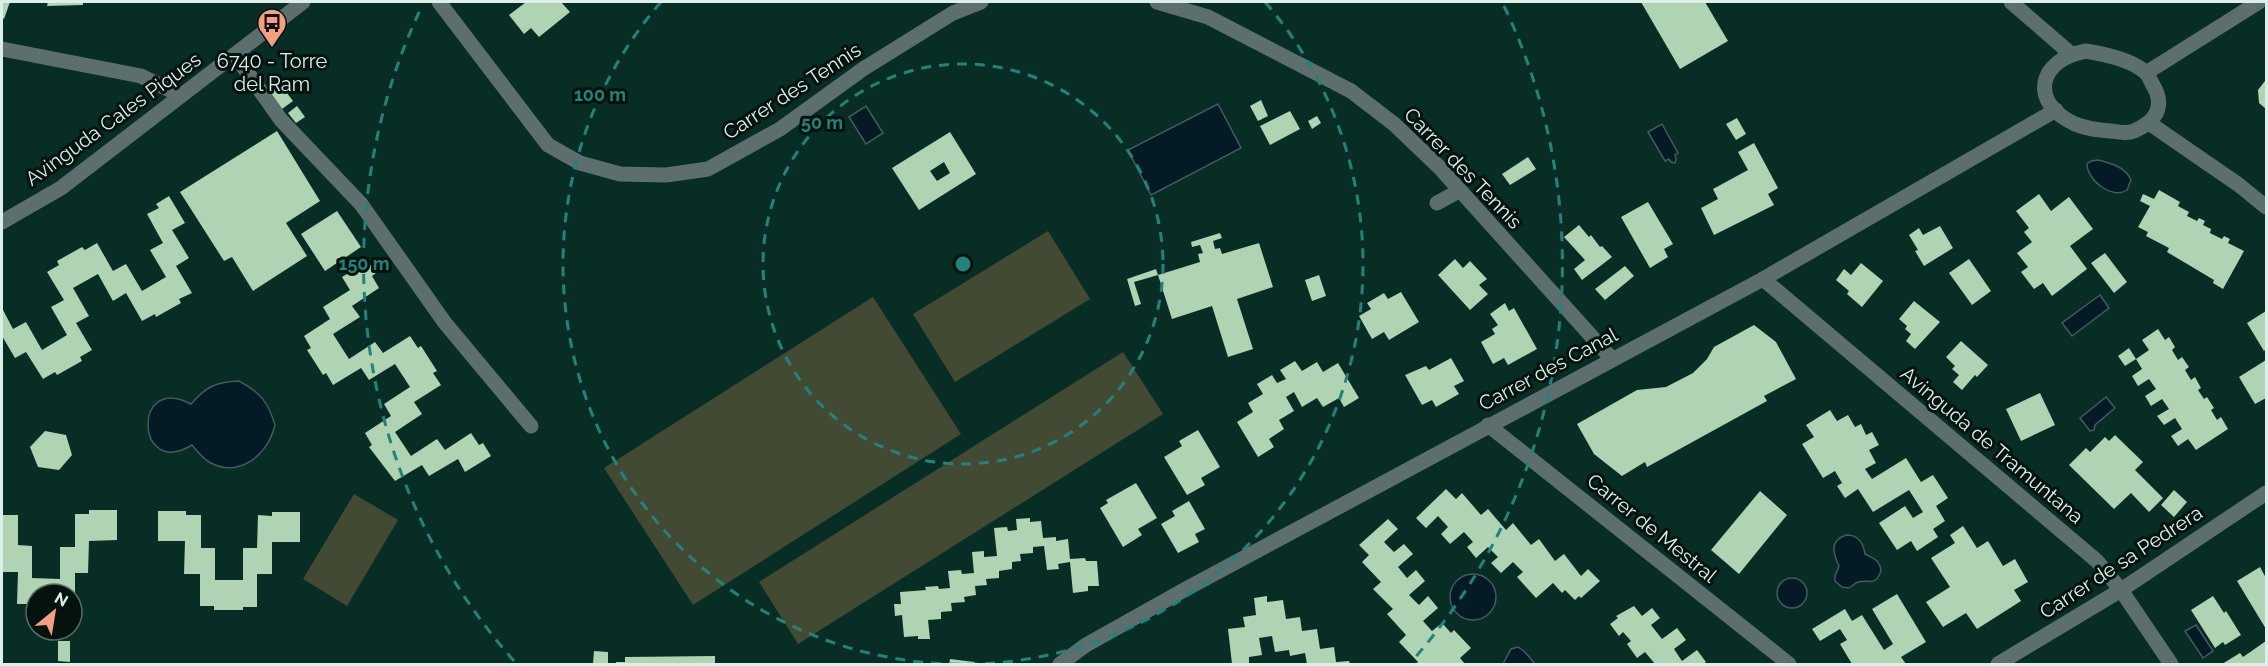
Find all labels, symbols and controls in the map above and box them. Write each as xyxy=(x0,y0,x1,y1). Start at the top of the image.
bus stop icon: 6740 - Torre del Ram xyxy=(256,7,288,49)
street label: Carrer des Tennis xyxy=(719,38,865,144)
street label: Avinguda Cales Piques xyxy=(21,47,205,191)
place label: 6740 - Torre del Ram xyxy=(217,49,327,96)
text: 100 m xyxy=(574,84,626,105)
street label: Carrer des Tennis xyxy=(1399,102,1527,234)
text: 50 m xyxy=(801,112,843,133)
text: 150 m xyxy=(339,253,390,274)
centre of rings xyxy=(953,254,973,274)
street label: Carrer des Canal xyxy=(1475,322,1622,416)
street label: Avinguda de Tramuntana xyxy=(1896,362,2088,528)
street label: Carrer de Mestral xyxy=(1582,468,1722,588)
street label: Carrer de sa Pedrera xyxy=(2035,500,2207,624)
north arrow xyxy=(24,582,84,642)
text: N xyxy=(51,588,71,611)

